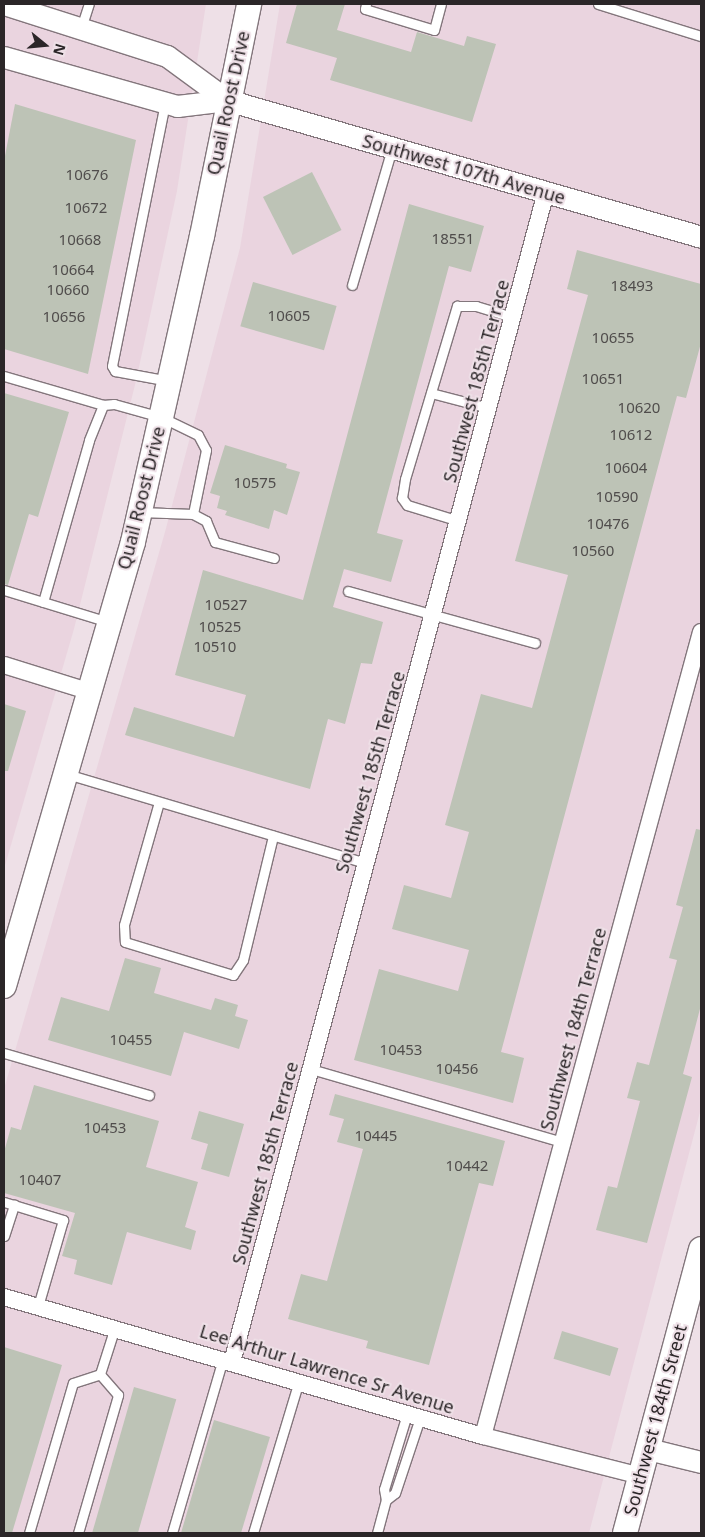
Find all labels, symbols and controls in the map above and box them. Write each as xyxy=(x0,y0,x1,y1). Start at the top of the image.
north arrow xyxy=(20,20,70,70)
street label: Quail Roost Drive xyxy=(202,29,254,177)
text: N xyxy=(49,41,71,58)
street label: Southwest 107th Avenue xyxy=(360,130,568,208)
house number: 10676 xyxy=(66,166,108,184)
house number: 10672 xyxy=(65,199,107,217)
house number: 18551 xyxy=(432,230,474,248)
house number: 10668 xyxy=(59,231,101,249)
house number: 10664 xyxy=(52,261,94,279)
street label: Southwest 185th Terrace xyxy=(439,277,513,485)
house number: 18493 xyxy=(611,277,653,295)
house number: 10660 xyxy=(47,281,89,299)
house number: 10605 xyxy=(268,307,310,325)
house number: 10656 xyxy=(43,308,85,326)
house number: 10655 xyxy=(592,329,634,347)
house number: 10651 xyxy=(582,370,624,388)
house number: 10620 xyxy=(618,399,660,417)
street label: Quail Roost Drive xyxy=(113,424,169,572)
house number: 10612 xyxy=(610,426,652,444)
house number: 10604 xyxy=(605,459,647,477)
house number: 10575 xyxy=(234,474,276,492)
house number: 10590 xyxy=(596,488,638,506)
house number: 10476 xyxy=(587,515,629,533)
house number: 10560 xyxy=(572,542,614,560)
house number: 10527 xyxy=(205,596,247,614)
house number: 10525 xyxy=(199,618,241,636)
house number: 10510 xyxy=(194,638,236,656)
street label: Southwest 185th Terrace xyxy=(331,669,409,875)
street label: Southwest 184th Terrace xyxy=(536,925,610,1133)
house number: 10455 xyxy=(110,1031,152,1049)
house number: 10453 xyxy=(380,1041,422,1059)
street label: Southwest 185th Terrace xyxy=(228,1059,302,1267)
house number: 10456 xyxy=(436,1060,478,1078)
house number: 10453 xyxy=(84,1119,126,1137)
house number: 10445 xyxy=(355,1127,397,1145)
house number: 10442 xyxy=(446,1157,488,1175)
house number: 10407 xyxy=(19,1171,61,1189)
street label: Lee Arthur Lawrence Sr Avenue xyxy=(197,1320,457,1418)
street label: Southwest 184th Street xyxy=(619,1322,691,1518)

